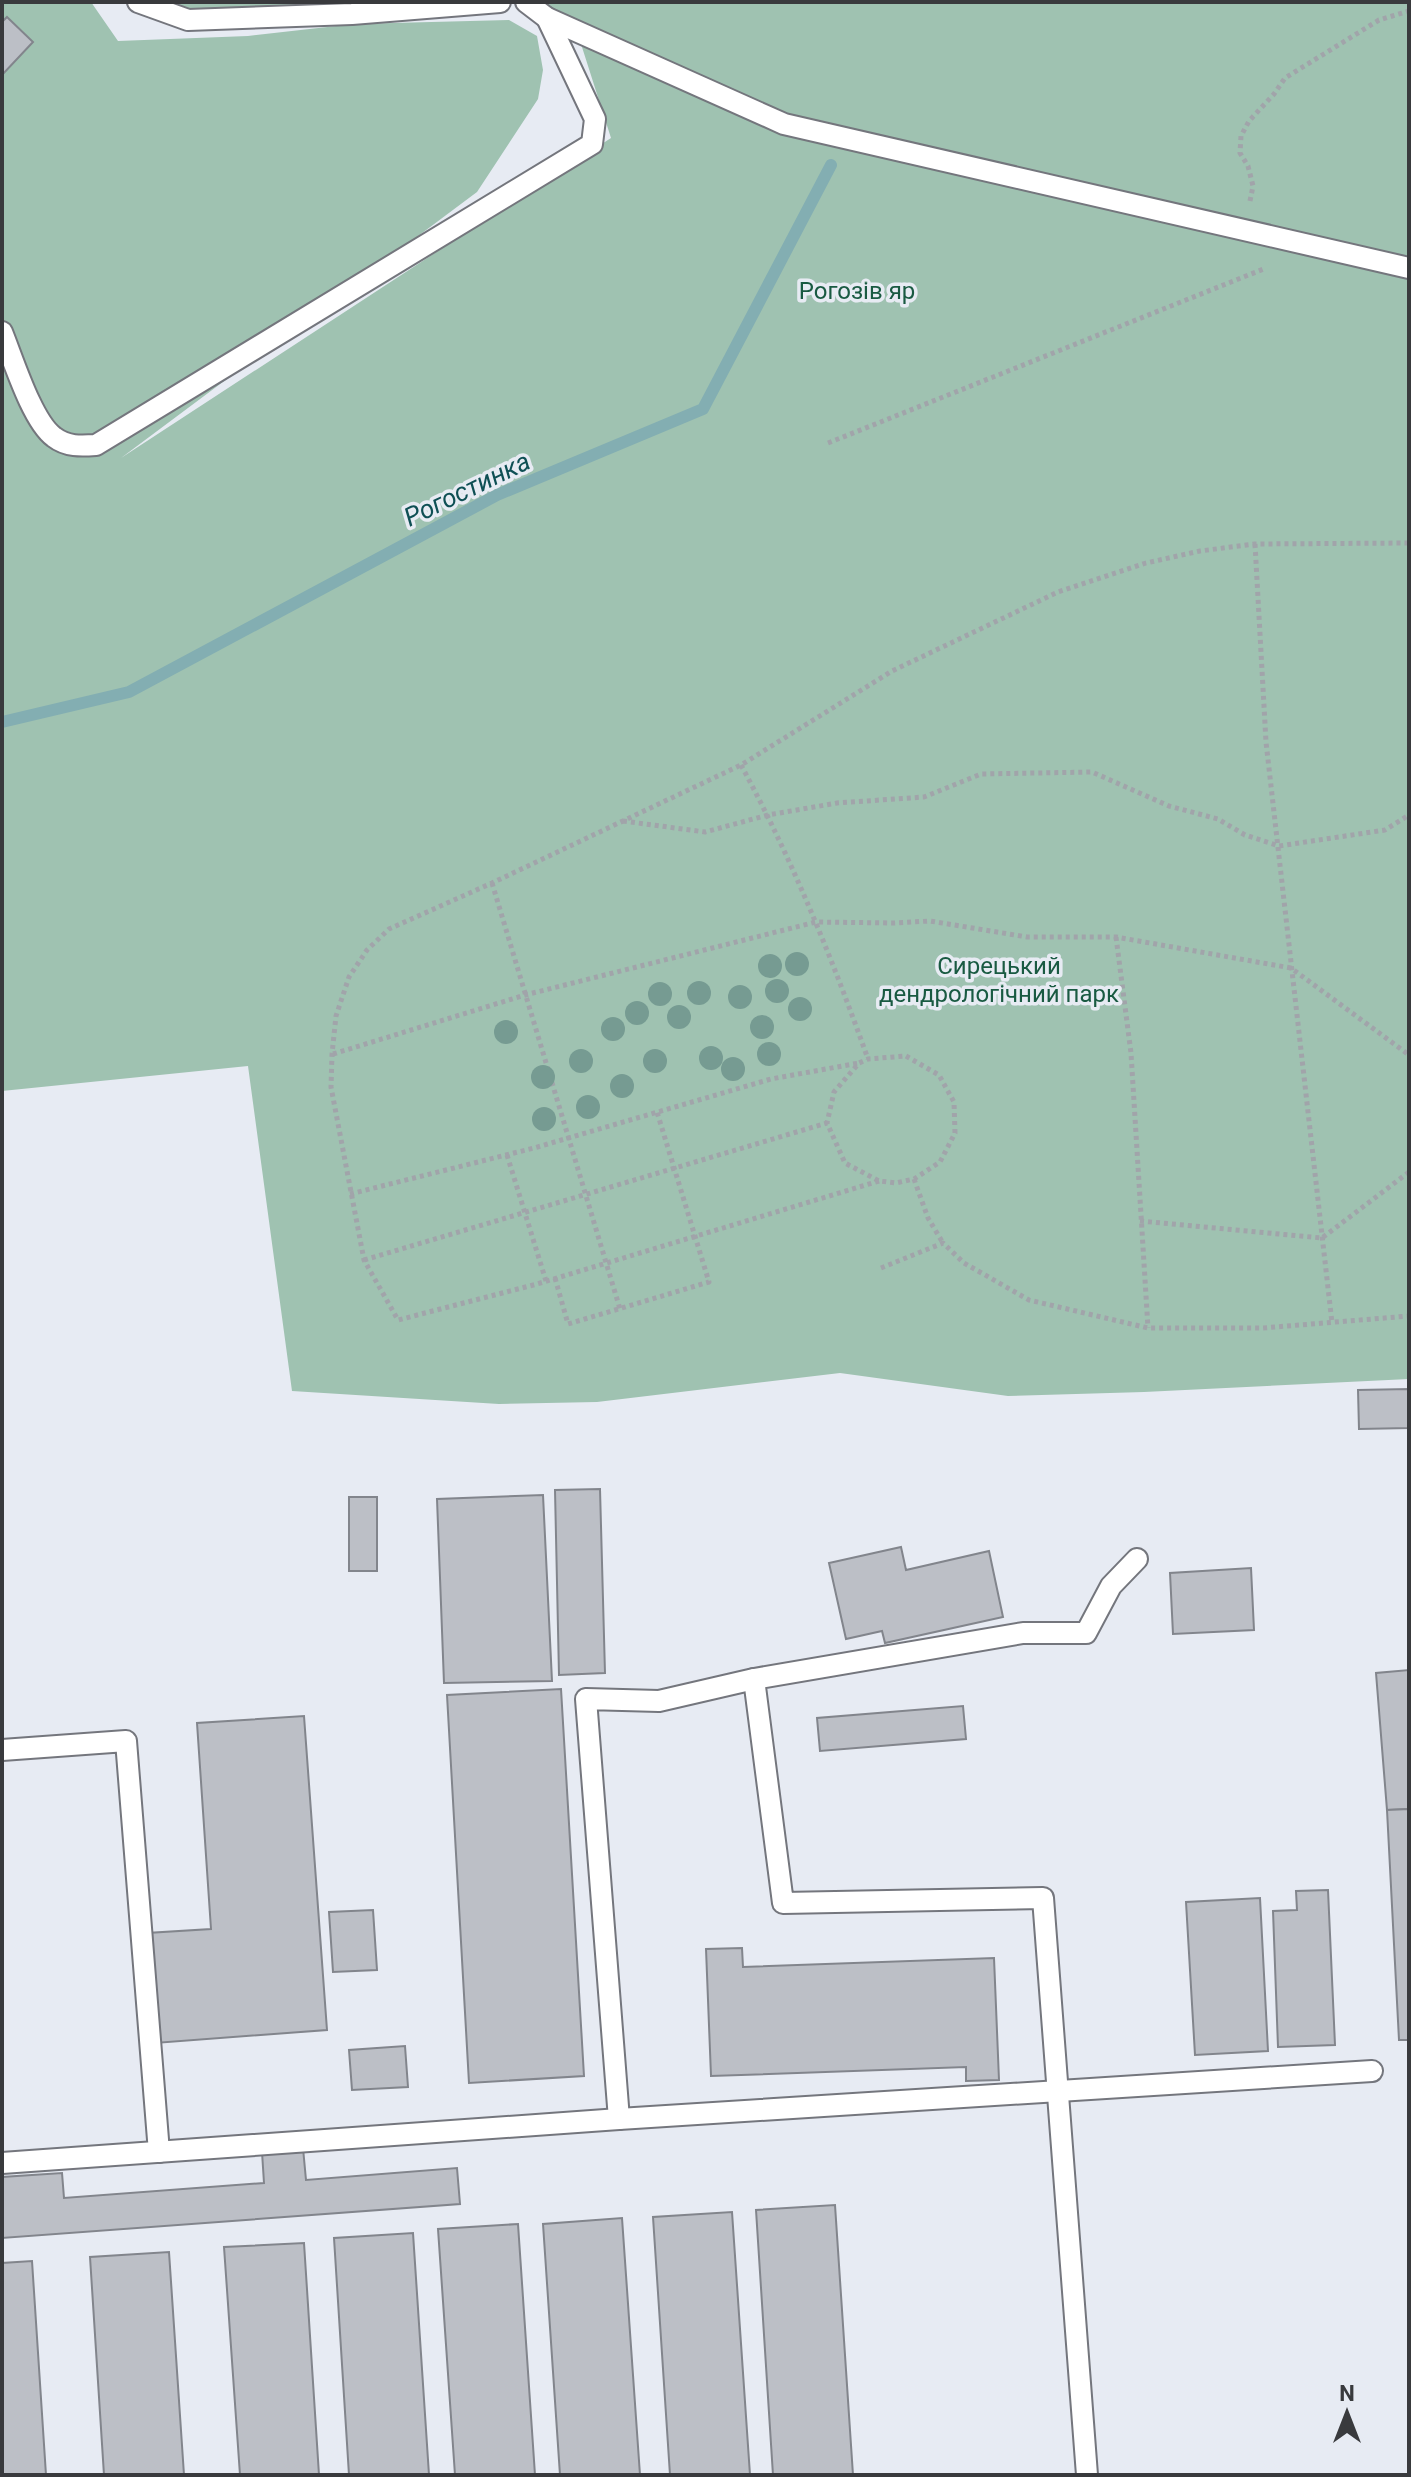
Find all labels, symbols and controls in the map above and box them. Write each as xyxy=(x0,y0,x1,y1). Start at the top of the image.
park label: Рогозів яр xyxy=(799,277,915,305)
water label: Рогостинка xyxy=(399,446,535,532)
park label: Сирецький дендрологічний парк xyxy=(879,952,1119,1008)
north arrow xyxy=(1307,2373,1387,2453)
text: N xyxy=(1339,2381,1355,2406)

